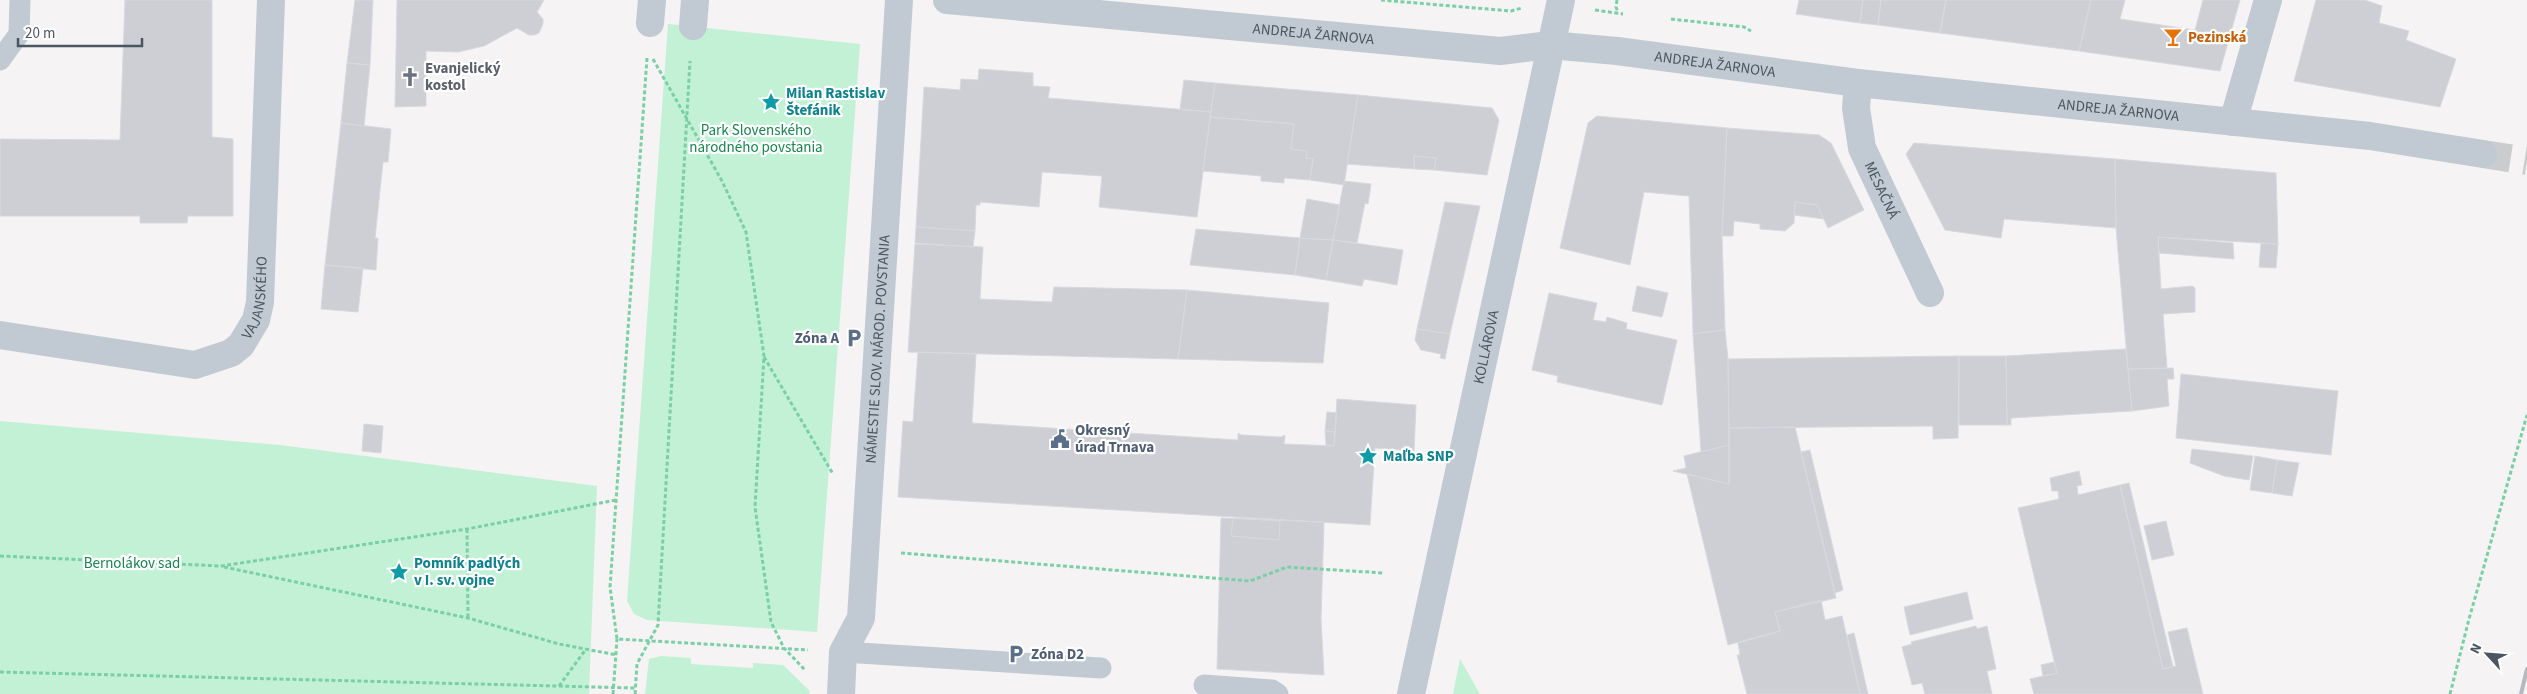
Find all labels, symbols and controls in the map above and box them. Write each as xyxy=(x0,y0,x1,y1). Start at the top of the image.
scale bar xyxy=(18,15,141,47)
street label: ANDREJA ŽARNOVA xyxy=(1252,18,1376,50)
text: 20 m xyxy=(25,23,55,44)
bar icon: Pezinská xyxy=(2162,26,2184,48)
place label: Pezinská xyxy=(2188,27,2247,48)
street label: ANDREJA ŽARNOVA xyxy=(1653,46,1778,83)
place label: Evanjelický kostol xyxy=(425,58,501,96)
church icon: Evanjelický kostol xyxy=(399,66,421,88)
place label: Milan Rastislav Štefánik xyxy=(786,83,885,121)
place icon: Milan Rastislav Štefánik xyxy=(760,91,782,113)
street label: ANDREJA ŽARNOVA xyxy=(2057,94,2181,127)
park label: Park Slovenského národného povstania xyxy=(689,120,823,158)
street label: MESAČNÁ xyxy=(1859,158,1904,223)
street label: NÁMESTIE SLOV. NÁROD. POVSTANIA xyxy=(861,233,896,464)
street label: VAJANSKÉHO xyxy=(237,256,273,343)
street label: KOLLÁROVA xyxy=(1468,307,1505,386)
parking icon: Zóna A xyxy=(843,327,865,349)
place label: Zóna A xyxy=(795,328,839,349)
place label: Okresný úrad Trnava xyxy=(1075,420,1154,458)
public building icon: Okresný úrad Trnava xyxy=(1049,428,1071,450)
place icon: Maľba SNP xyxy=(1357,445,1379,467)
place label: Maľba SNP xyxy=(1383,446,1454,467)
park label: Bernolákov sad xyxy=(84,553,180,574)
place label: Pomník padlých v I. sv. vojne xyxy=(414,553,520,591)
place icon: Pomník padlých v I. sv. vojne xyxy=(388,561,410,583)
north arrow xyxy=(2462,629,2512,679)
text: N xyxy=(2465,640,2487,657)
parking icon: Zóna D2 xyxy=(1005,643,1027,665)
place label: Zóna D2 xyxy=(1031,644,1084,665)

